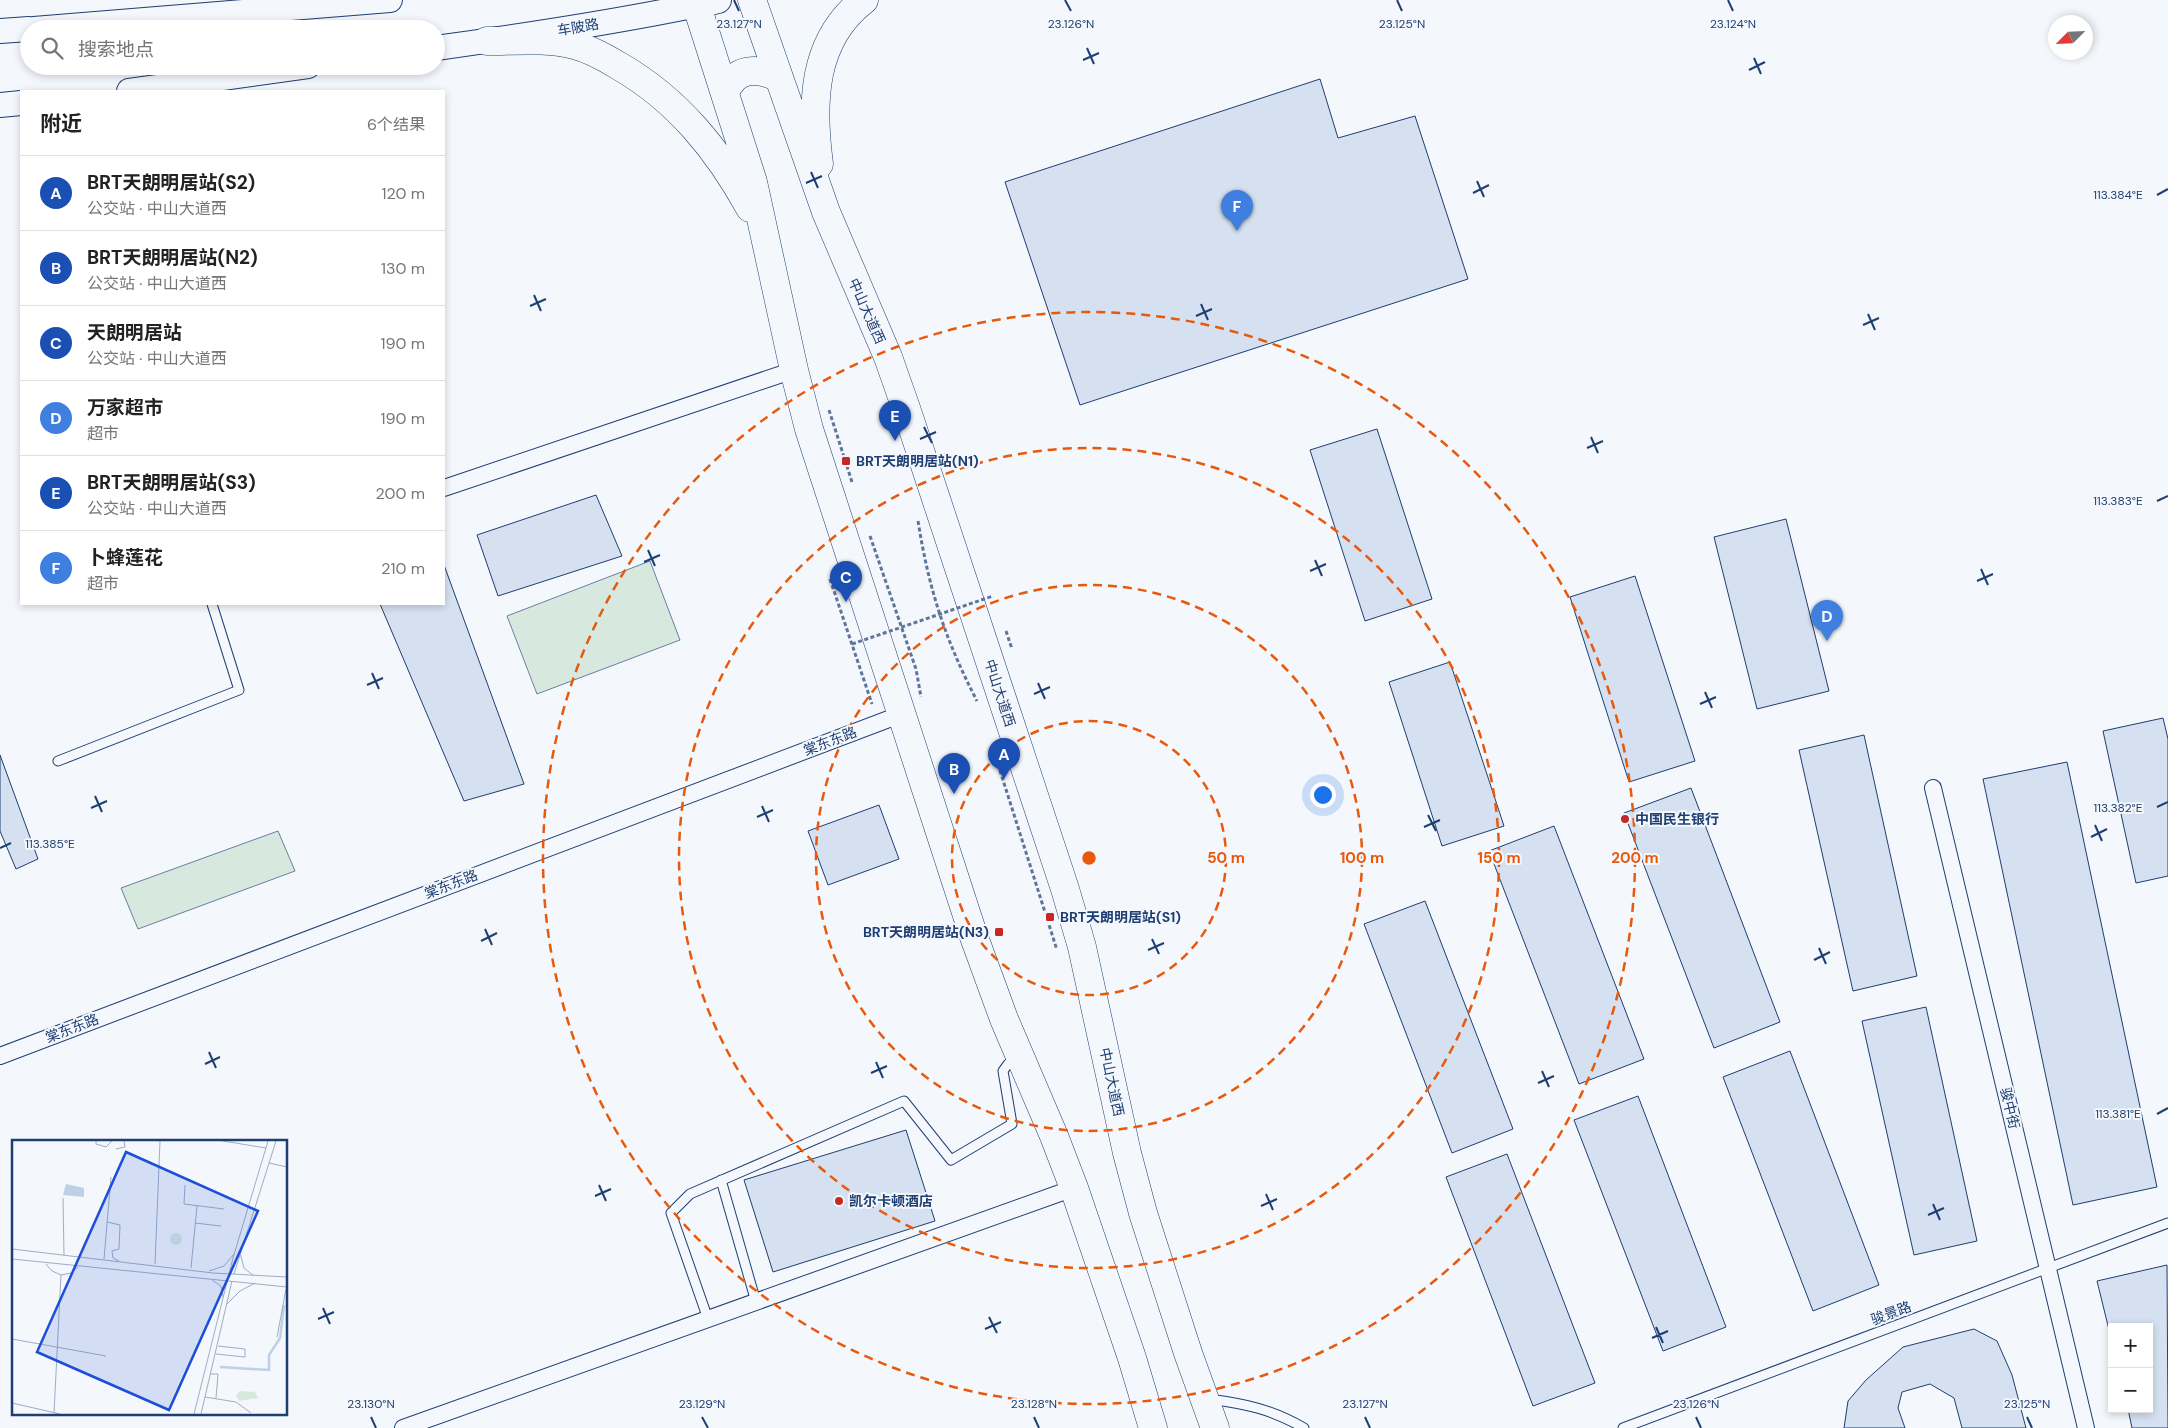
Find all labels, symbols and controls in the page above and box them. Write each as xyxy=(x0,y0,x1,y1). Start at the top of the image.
street label: 车陂路 xyxy=(556,14,600,40)
north arrow xyxy=(2048,15,2093,60)
text: 23.127°N xyxy=(716,16,762,32)
text: 23.126°N xyxy=(1048,16,1094,32)
text: 23.125°N xyxy=(1379,16,1425,32)
text: 23.124°N xyxy=(1710,16,1756,32)
search box xyxy=(20,20,445,75)
icon: search xyxy=(38,34,66,62)
text: 搜索地点 xyxy=(78,37,154,62)
text: 附近 xyxy=(40,110,82,138)
text: 6个结果 xyxy=(367,114,425,135)
text: BRT天朗明居站(S2) xyxy=(87,170,255,195)
text: A xyxy=(50,183,62,204)
text: 120 m xyxy=(381,183,425,204)
text: 113.384°E xyxy=(2093,187,2143,203)
pin: F xyxy=(1221,190,1253,231)
text: 公交站 · 中山大道西 xyxy=(87,198,227,219)
text: BRT天朗明居站(N2) xyxy=(87,245,258,270)
text: B xyxy=(51,258,61,279)
text: 130 m xyxy=(381,258,425,279)
text: 公交站 · 中山大道西 xyxy=(87,273,227,294)
street label: 中山大道西 xyxy=(845,275,889,347)
text: 天朗明居站 xyxy=(87,320,182,345)
text: C xyxy=(50,333,62,354)
text: 190 m xyxy=(381,333,425,354)
text: 公交站 · 中山大道西 xyxy=(87,348,227,369)
text: 万家超市 xyxy=(87,395,163,420)
pin: E xyxy=(879,400,911,441)
text: D xyxy=(50,408,62,429)
text: 190 m xyxy=(381,408,425,429)
text: 超市 xyxy=(87,423,119,444)
place label: BRT天朗明居站(N1) xyxy=(856,452,979,470)
marker: BRT天朗明居站(N1) xyxy=(840,455,852,467)
text: BRT天朗明居站(S3) xyxy=(87,470,256,495)
text: E xyxy=(51,483,61,504)
text: 200 m xyxy=(376,483,425,504)
text: 113.383°E xyxy=(2093,493,2143,509)
text: 公交站 · 中山大道西 xyxy=(87,498,227,519)
text: 卜蜂莲花 xyxy=(87,545,163,570)
text: F xyxy=(52,558,60,579)
text: 210 m xyxy=(381,558,425,579)
pin: C xyxy=(830,561,862,602)
text: 超市 xyxy=(87,573,119,594)
pin: D xyxy=(1811,600,1843,641)
street label: 中山大道西 xyxy=(981,657,1019,729)
street label: 棠东东路 xyxy=(801,723,859,759)
pin: A xyxy=(988,738,1020,779)
pin: B xyxy=(938,753,970,794)
your location xyxy=(1310,782,1336,808)
text: 113.382°E xyxy=(2094,800,2143,816)
place label: 中国民生银行 xyxy=(1635,810,1719,828)
marker: 中国民生银行 xyxy=(1619,813,1631,825)
text: 113.385°E xyxy=(25,836,75,852)
text: 50 m xyxy=(1207,848,1245,868)
text: 100 m xyxy=(1340,848,1384,868)
text: 150 m xyxy=(1478,848,1521,868)
text: 200 m xyxy=(1611,848,1659,868)
centre of rings xyxy=(1080,849,1098,867)
street label: 棠东东路 xyxy=(422,866,480,902)
place label: BRT天朗明居站(S1) xyxy=(1060,908,1181,926)
marker: BRT天朗明居站(S1) xyxy=(1044,911,1056,923)
place label: BRT天朗明居站(N3) xyxy=(863,923,989,941)
marker: BRT天朗明居站(N3) xyxy=(993,926,1005,938)
street label: 棠东东路 xyxy=(43,1010,101,1046)
street label: 中山大道西 xyxy=(1096,1046,1128,1118)
street label: 骏中街 xyxy=(1997,1086,2023,1130)
text: 113.381°E xyxy=(2095,1106,2141,1122)
inset map xyxy=(12,1140,288,1416)
place label: 凯尔卡顿酒店 xyxy=(849,1192,933,1210)
marker: 凯尔卡顿酒店 xyxy=(833,1195,845,1207)
street label: 骏景路 xyxy=(1868,1297,1914,1329)
map controls xyxy=(2108,1323,2153,1413)
button: + xyxy=(2108,1323,2153,1368)
button: − xyxy=(2108,1368,2153,1413)
text: 23.130°N xyxy=(347,1396,395,1412)
text: 23.129°N xyxy=(679,1396,725,1412)
text: 23.128°N xyxy=(1011,1396,1057,1412)
text: 23.127°N xyxy=(1342,1396,1388,1412)
text: 23.126°N xyxy=(1673,1396,1719,1412)
text: 23.125°N xyxy=(2004,1396,2050,1412)

